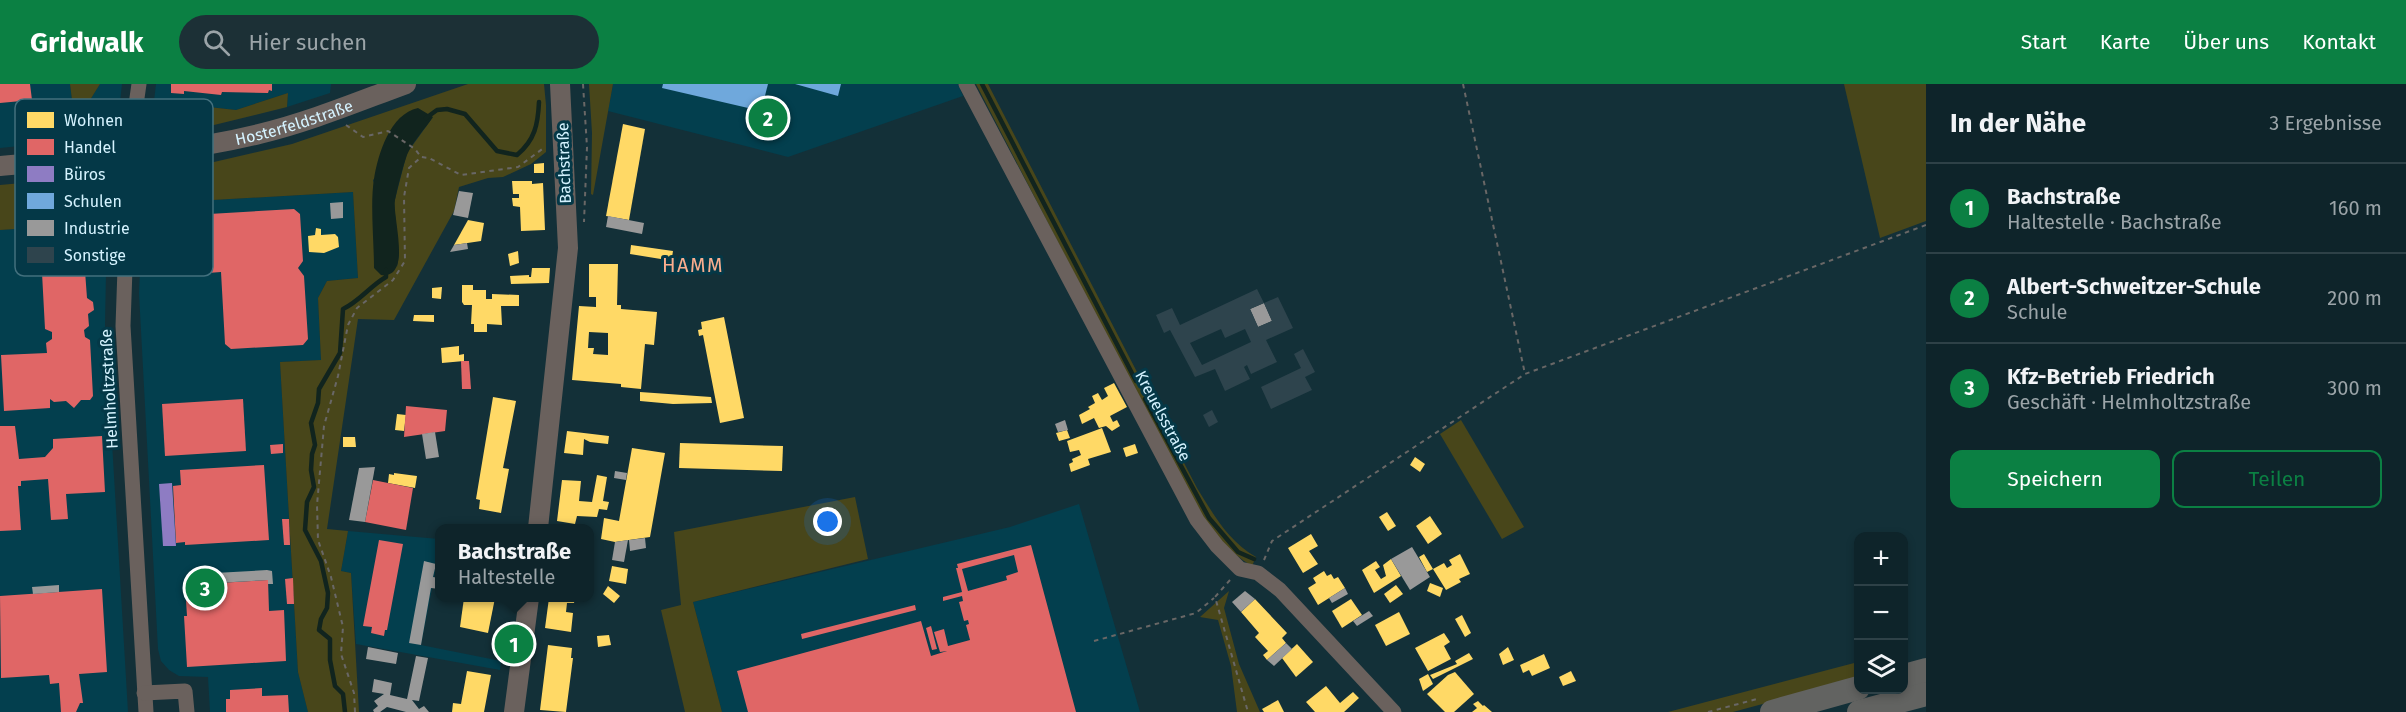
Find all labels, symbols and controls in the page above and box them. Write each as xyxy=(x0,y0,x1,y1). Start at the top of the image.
search box xyxy=(179,15,599,69)
text: Gridwalk xyxy=(30,26,143,59)
icon: search xyxy=(200,26,233,59)
text: Hier suchen xyxy=(248,29,367,56)
text: Start xyxy=(2021,29,2067,55)
text: Karte xyxy=(2100,29,2150,55)
text: Über uns xyxy=(2183,29,2269,55)
text: Kontakt xyxy=(2302,29,2376,55)
street label: Hosterfeldstraße xyxy=(233,95,355,149)
pin: 2 xyxy=(748,96,788,141)
legend xyxy=(15,99,213,276)
text: In der Nähe xyxy=(1950,108,2086,139)
text: Wohnen xyxy=(64,111,123,130)
text: 3 Ergebnisse xyxy=(2269,111,2382,135)
street label: Bachstraße xyxy=(553,122,575,204)
text: Handel xyxy=(64,138,116,157)
text: Büros xyxy=(64,165,106,184)
text: Bachstraße xyxy=(2007,183,2121,210)
text: Schulen xyxy=(64,192,122,211)
text: 1 xyxy=(1965,196,1974,220)
text: 160 m xyxy=(2329,196,2382,220)
text: Haltestelle · Bachstraße xyxy=(2007,210,2222,234)
text: Industrie xyxy=(64,219,130,238)
text: Sonstige xyxy=(64,246,126,265)
district label: HAMM xyxy=(662,253,724,277)
text: Albert-Schweitzer-Schule xyxy=(2007,273,2261,300)
text: 2 xyxy=(1964,286,1975,310)
text: 200 m xyxy=(2327,286,2382,310)
text: Schule xyxy=(2007,300,2067,324)
street label: Helmholtzstraße xyxy=(96,329,122,449)
text: Kfz-Betrieb Friedrich xyxy=(2007,363,2215,390)
street label: Kreuelsstraße xyxy=(1131,368,1195,464)
text: 3 xyxy=(1964,376,1975,400)
text: 300 m xyxy=(2327,376,2382,400)
text: Geschäft · Helmholtzstraße xyxy=(2007,390,2251,414)
button: Speichern xyxy=(1950,450,2160,508)
button: Teilen xyxy=(2172,450,2382,508)
your location xyxy=(813,507,842,536)
popup xyxy=(435,524,594,602)
map controls xyxy=(1854,532,1908,694)
button: + xyxy=(1854,532,1908,586)
text: Bachstraße xyxy=(458,538,571,565)
text: Haltestelle xyxy=(458,565,555,589)
pin: 3 xyxy=(186,566,224,610)
button: − xyxy=(1854,586,1908,640)
pin: 1 xyxy=(494,622,534,666)
button: layers xyxy=(1854,640,1908,694)

